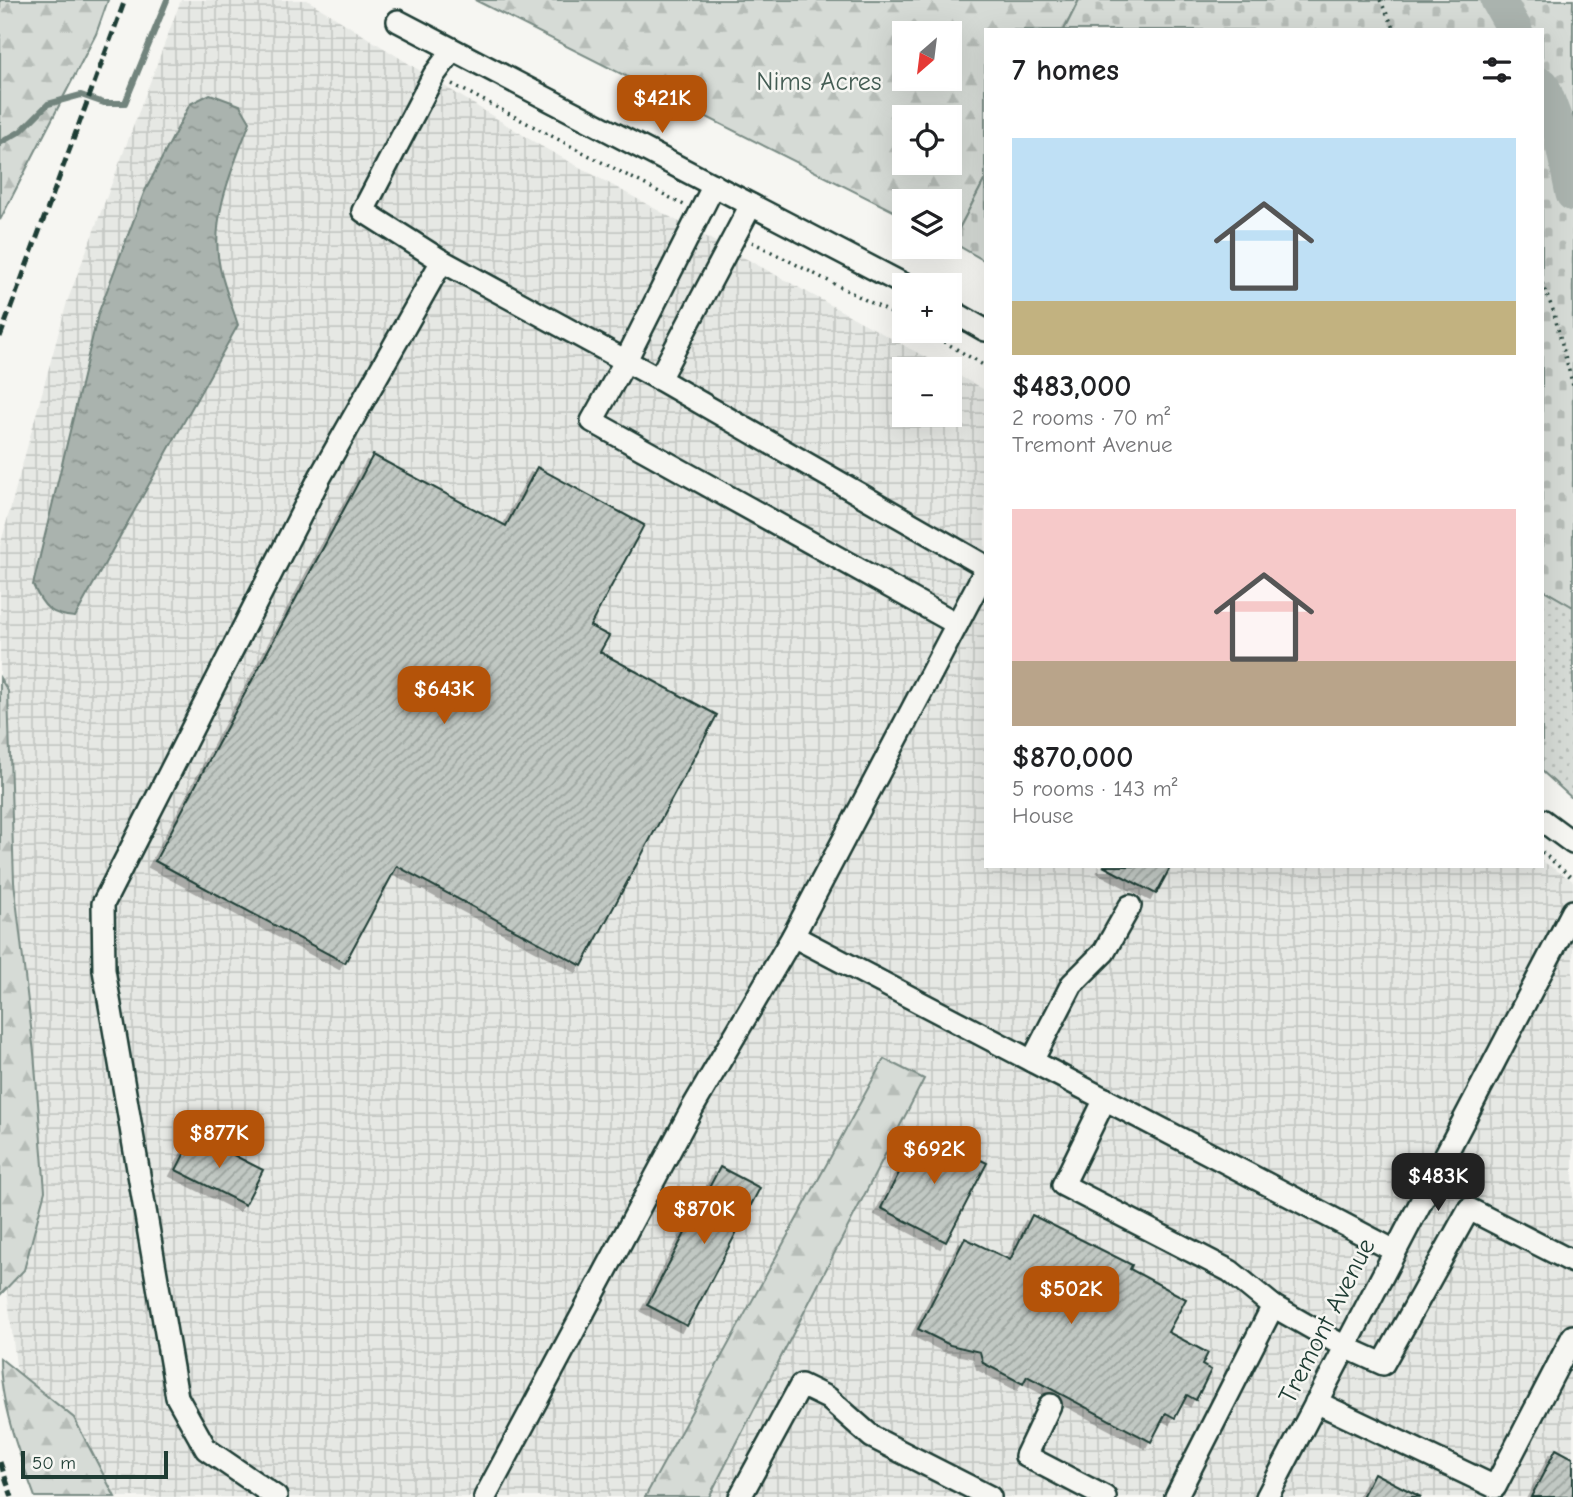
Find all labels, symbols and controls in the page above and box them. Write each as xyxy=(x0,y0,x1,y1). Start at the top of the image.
north arrow xyxy=(892,21,962,91)
map controls xyxy=(892,21,962,427)
icon: filters xyxy=(1478,51,1516,89)
text: 7 homes xyxy=(1012,53,1119,88)
park label: Nims Acres xyxy=(756,67,882,97)
pin: $421K xyxy=(613,76,711,135)
text: $421K xyxy=(633,84,691,111)
button: locate xyxy=(892,105,962,175)
icon: home xyxy=(1201,183,1327,309)
button: layers xyxy=(892,189,962,259)
button: + xyxy=(892,273,962,343)
button: − xyxy=(892,357,962,427)
text: $483,000 xyxy=(1012,369,1132,404)
text: 2 rooms · 70 m² xyxy=(1012,404,1170,431)
text: Tremont Avenue xyxy=(1012,431,1172,458)
icon: home xyxy=(1201,554,1327,680)
pin: $643K xyxy=(395,666,493,726)
text: $643K xyxy=(414,675,474,702)
text: $870,000 xyxy=(1012,740,1133,775)
text: 5 rooms · 143 m² xyxy=(1012,775,1178,802)
text: House xyxy=(1012,802,1074,829)
pin: $877K xyxy=(170,1110,268,1170)
text: $877K xyxy=(189,1119,249,1146)
pin: $692K xyxy=(885,1126,983,1186)
text: $692K xyxy=(903,1135,965,1162)
pin: $483K xyxy=(1389,1154,1487,1213)
text: $483K xyxy=(1408,1162,1468,1189)
pin: $870K xyxy=(655,1186,753,1246)
text: $870K xyxy=(673,1195,735,1222)
street label: Tremont Avenue xyxy=(1272,1233,1382,1409)
pin: $502K xyxy=(1022,1266,1120,1326)
text: $502K xyxy=(1039,1275,1103,1302)
scale bar xyxy=(21,1448,168,1480)
text: 50 m xyxy=(32,1452,76,1474)

